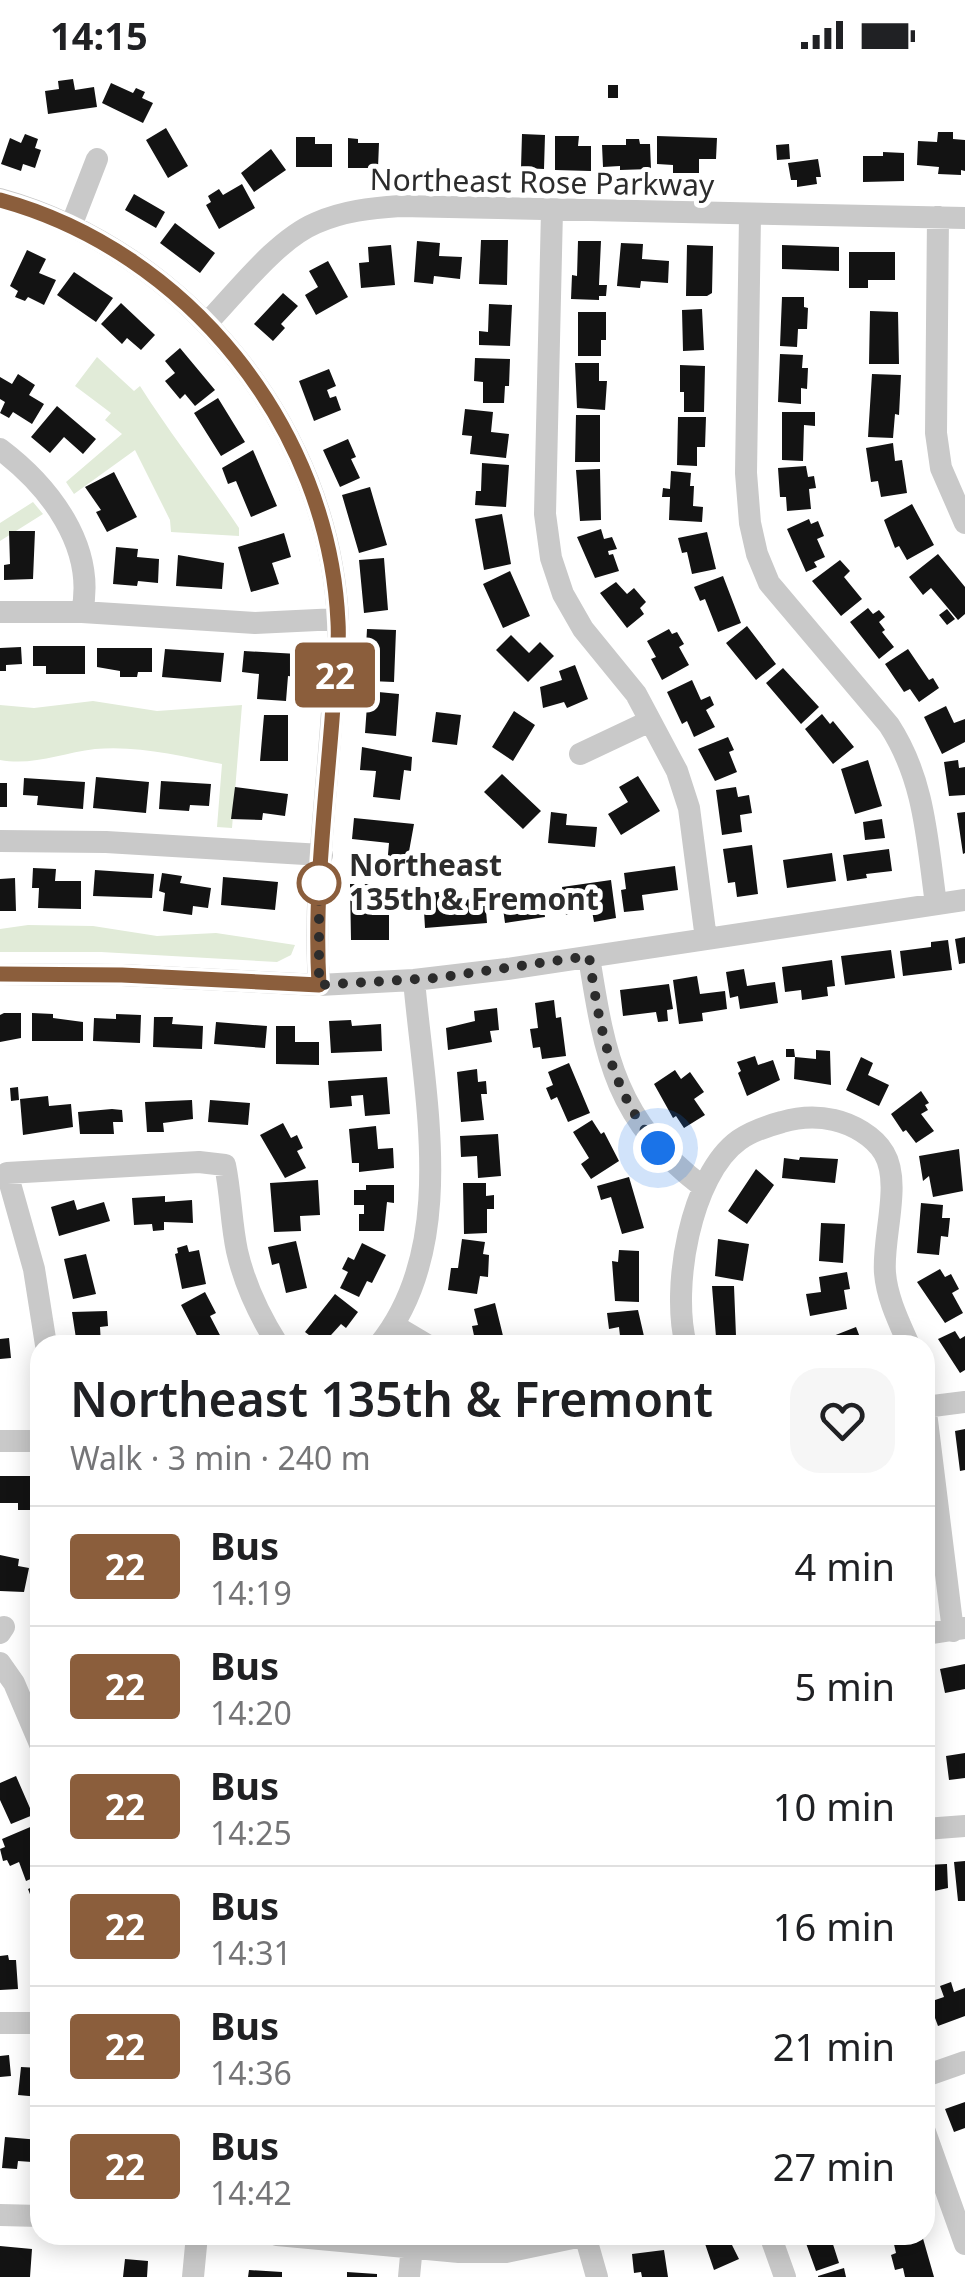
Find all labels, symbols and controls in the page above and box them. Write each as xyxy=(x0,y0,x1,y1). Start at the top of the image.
text: 14:15 xyxy=(50,9,148,61)
street label: Northeast Rose Parkway xyxy=(369,158,715,205)
line badge: 22 xyxy=(290,642,380,708)
text: 22 xyxy=(315,652,355,699)
place label: Northeast 135th & Fremont xyxy=(349,844,599,919)
marker: Northeast 135th & Fremont xyxy=(298,862,340,904)
your location xyxy=(633,1123,683,1173)
text: Northeast 135th & Fremont xyxy=(70,1366,713,1431)
button: heart xyxy=(790,1368,895,1473)
text: Walk · 3 min · 240 m xyxy=(70,1436,371,1479)
text: Bus xyxy=(210,1519,279,1571)
text: 4 min xyxy=(795,1540,895,1592)
text: 22 xyxy=(105,1543,145,1590)
text: 14:19 xyxy=(210,1571,292,1614)
text: Bus xyxy=(210,1639,279,1691)
text: 5 min xyxy=(795,1660,895,1712)
text: 22 xyxy=(105,1663,145,1710)
text: 14:20 xyxy=(210,1691,292,1734)
text: Bus xyxy=(210,1759,279,1811)
text: 10 min xyxy=(773,1780,895,1832)
text: 22 xyxy=(105,1783,145,1830)
text: 14:25 xyxy=(210,1811,292,1854)
text: Bus xyxy=(210,1879,279,1931)
text: 16 min xyxy=(773,1900,895,1952)
text: 22 xyxy=(105,1903,145,1950)
text: 14:31 xyxy=(210,1931,292,1974)
text: Bus xyxy=(210,1999,279,2051)
text: 21 min xyxy=(773,2020,895,2072)
text: 22 xyxy=(105,2023,145,2070)
text: 14:36 xyxy=(210,2051,292,2094)
text: Bus xyxy=(210,2119,279,2171)
text: 27 min xyxy=(773,2140,895,2192)
text: 22 xyxy=(105,2143,145,2190)
text: 14:42 xyxy=(210,2171,292,2214)

